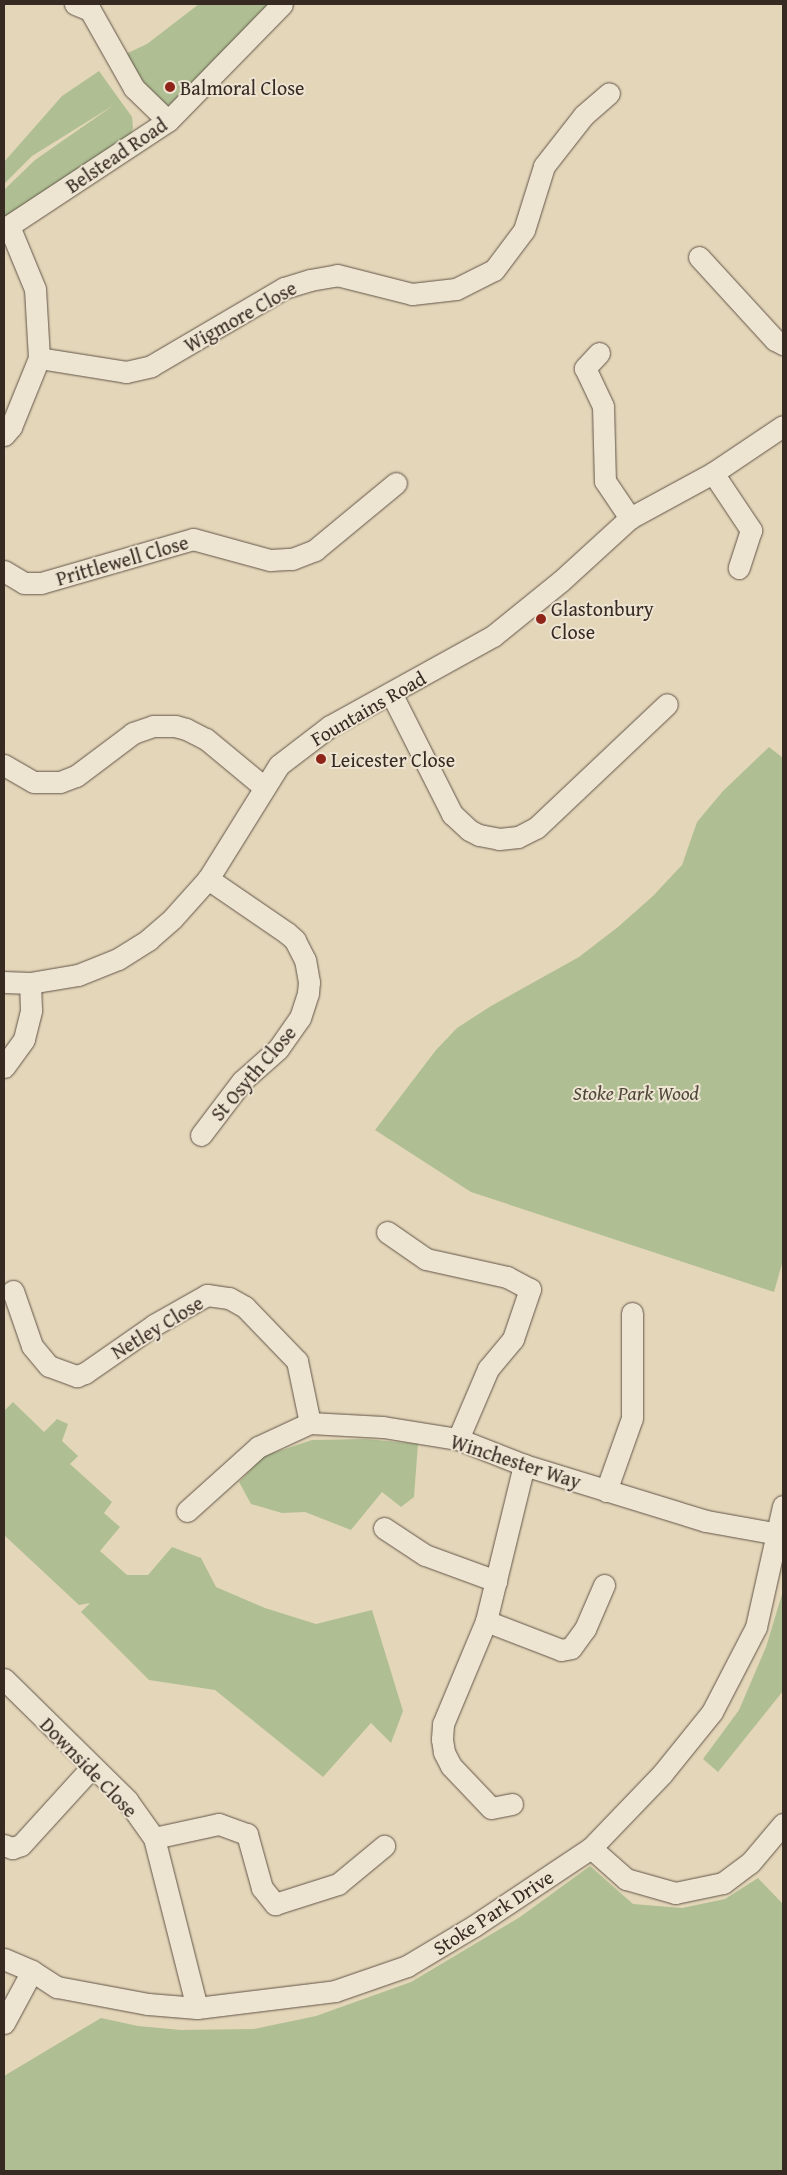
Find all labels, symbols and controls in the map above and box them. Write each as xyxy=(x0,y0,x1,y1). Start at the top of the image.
place label: Balmoral Close xyxy=(180,75,304,99)
marker: Balmoral Close xyxy=(164,81,176,93)
street label: Belstead Road xyxy=(61,112,171,198)
street label: Wigmore Close xyxy=(180,275,300,357)
street label: Prittlewell Close xyxy=(53,530,191,590)
place label: Glastonbury Close xyxy=(551,596,654,643)
marker: Glastonbury Close xyxy=(535,613,547,625)
street label: Fountains Road xyxy=(306,665,430,751)
place label: Leicester Close xyxy=(331,747,455,771)
marker: Leicester Close xyxy=(315,753,327,765)
street label: St Osyth Close xyxy=(205,1021,301,1125)
park label: Stoke Park Wood xyxy=(573,1080,699,1104)
street label: Netley Close xyxy=(107,1290,207,1364)
street label: Winchester Way xyxy=(448,1429,584,1493)
street label: Downside Close xyxy=(35,1712,143,1822)
street label: Stoke Park Drive xyxy=(428,1864,558,1960)

